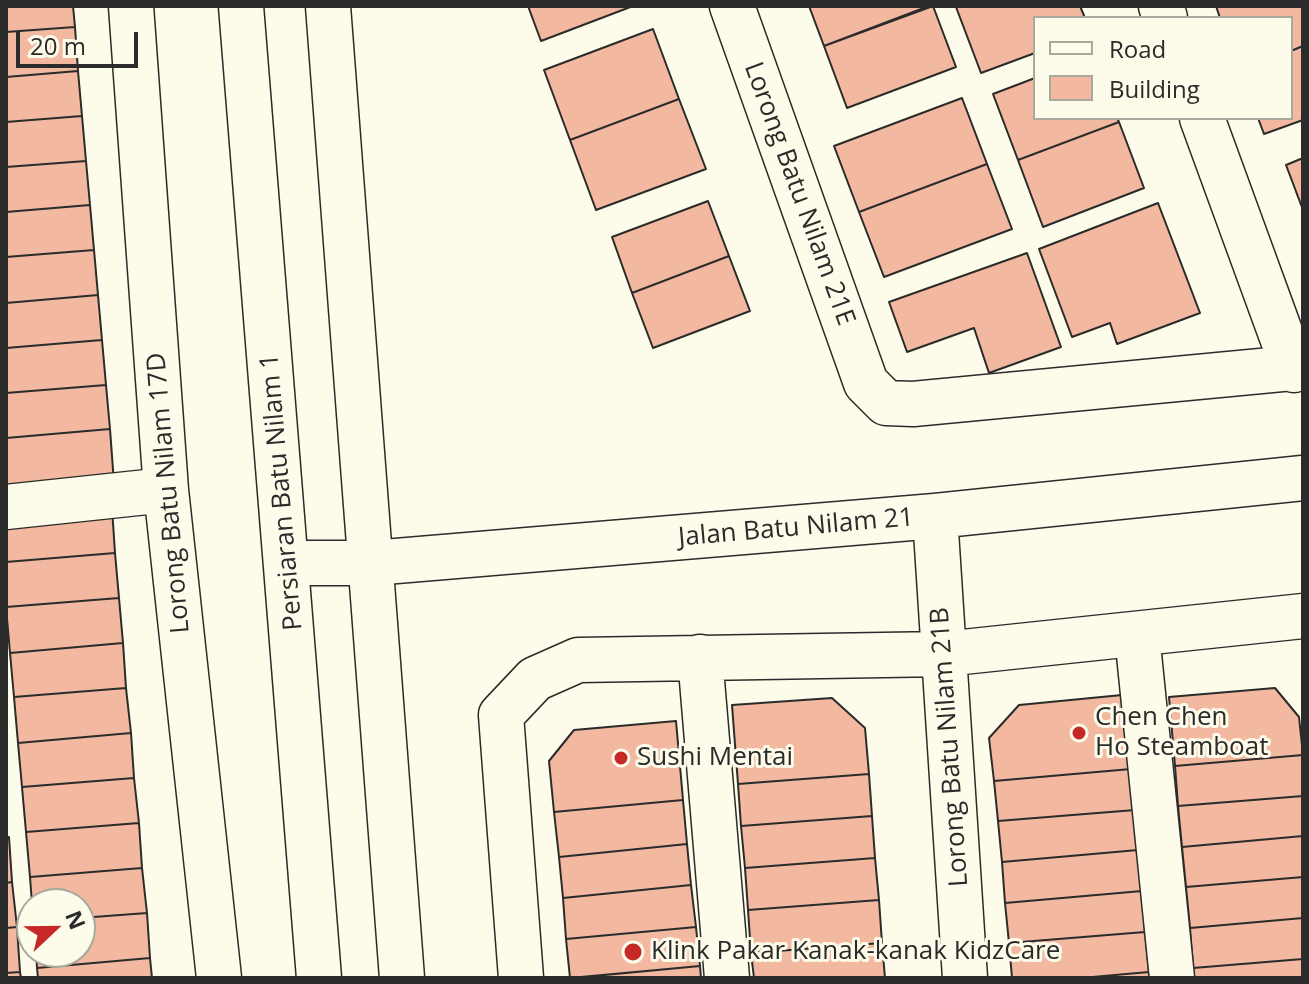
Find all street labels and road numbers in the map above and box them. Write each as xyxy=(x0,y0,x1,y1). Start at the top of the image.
street label: Lorong Batu Nilam 21E xyxy=(737,58,861,330)
street label: Lorong Batu Nilam 17D xyxy=(141,351,197,635)
street label: Persiaran Batu Nilam 1 xyxy=(254,352,310,632)
street label: Jalan Batu Nilam 21 xyxy=(677,502,915,554)
street label: Lorong Batu Nilam 21B xyxy=(925,606,975,888)

